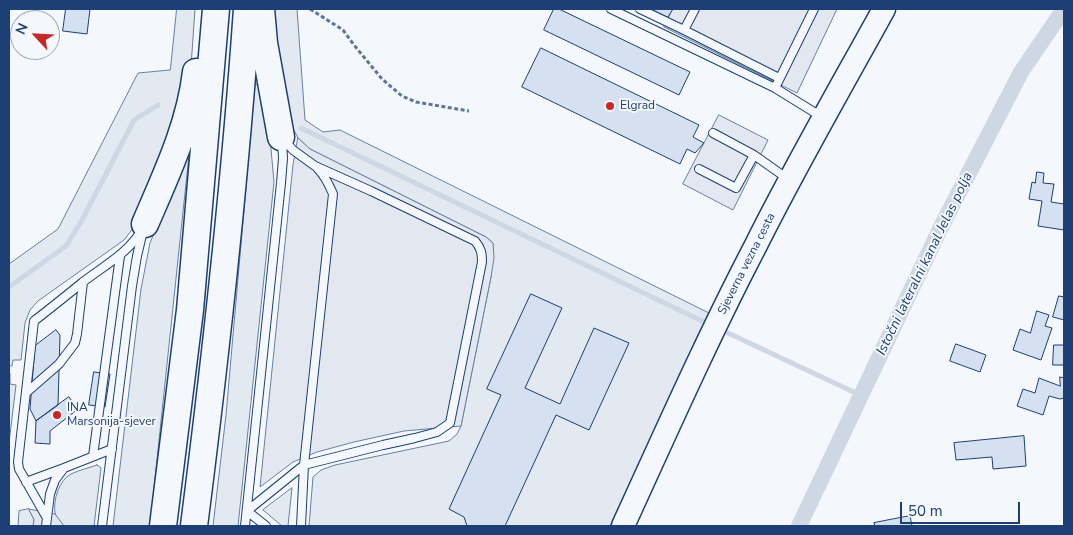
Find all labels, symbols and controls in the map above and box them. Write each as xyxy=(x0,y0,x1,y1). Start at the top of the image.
north arrow xyxy=(10,10,60,60)
text: N xyxy=(11,20,33,38)
place label: Elgrad xyxy=(620,99,655,113)
marker: Elgrad xyxy=(604,100,616,112)
water label: Istočni lateralni kanal Jelas polja xyxy=(873,170,977,358)
street label: Sjeverna vezna cesta xyxy=(715,211,779,317)
place label: INA Marsonija-sjever xyxy=(67,401,156,429)
marker: INA Marsonija-sjever xyxy=(51,409,63,421)
scale bar xyxy=(903,492,1023,524)
text: 50 m xyxy=(908,501,943,521)

